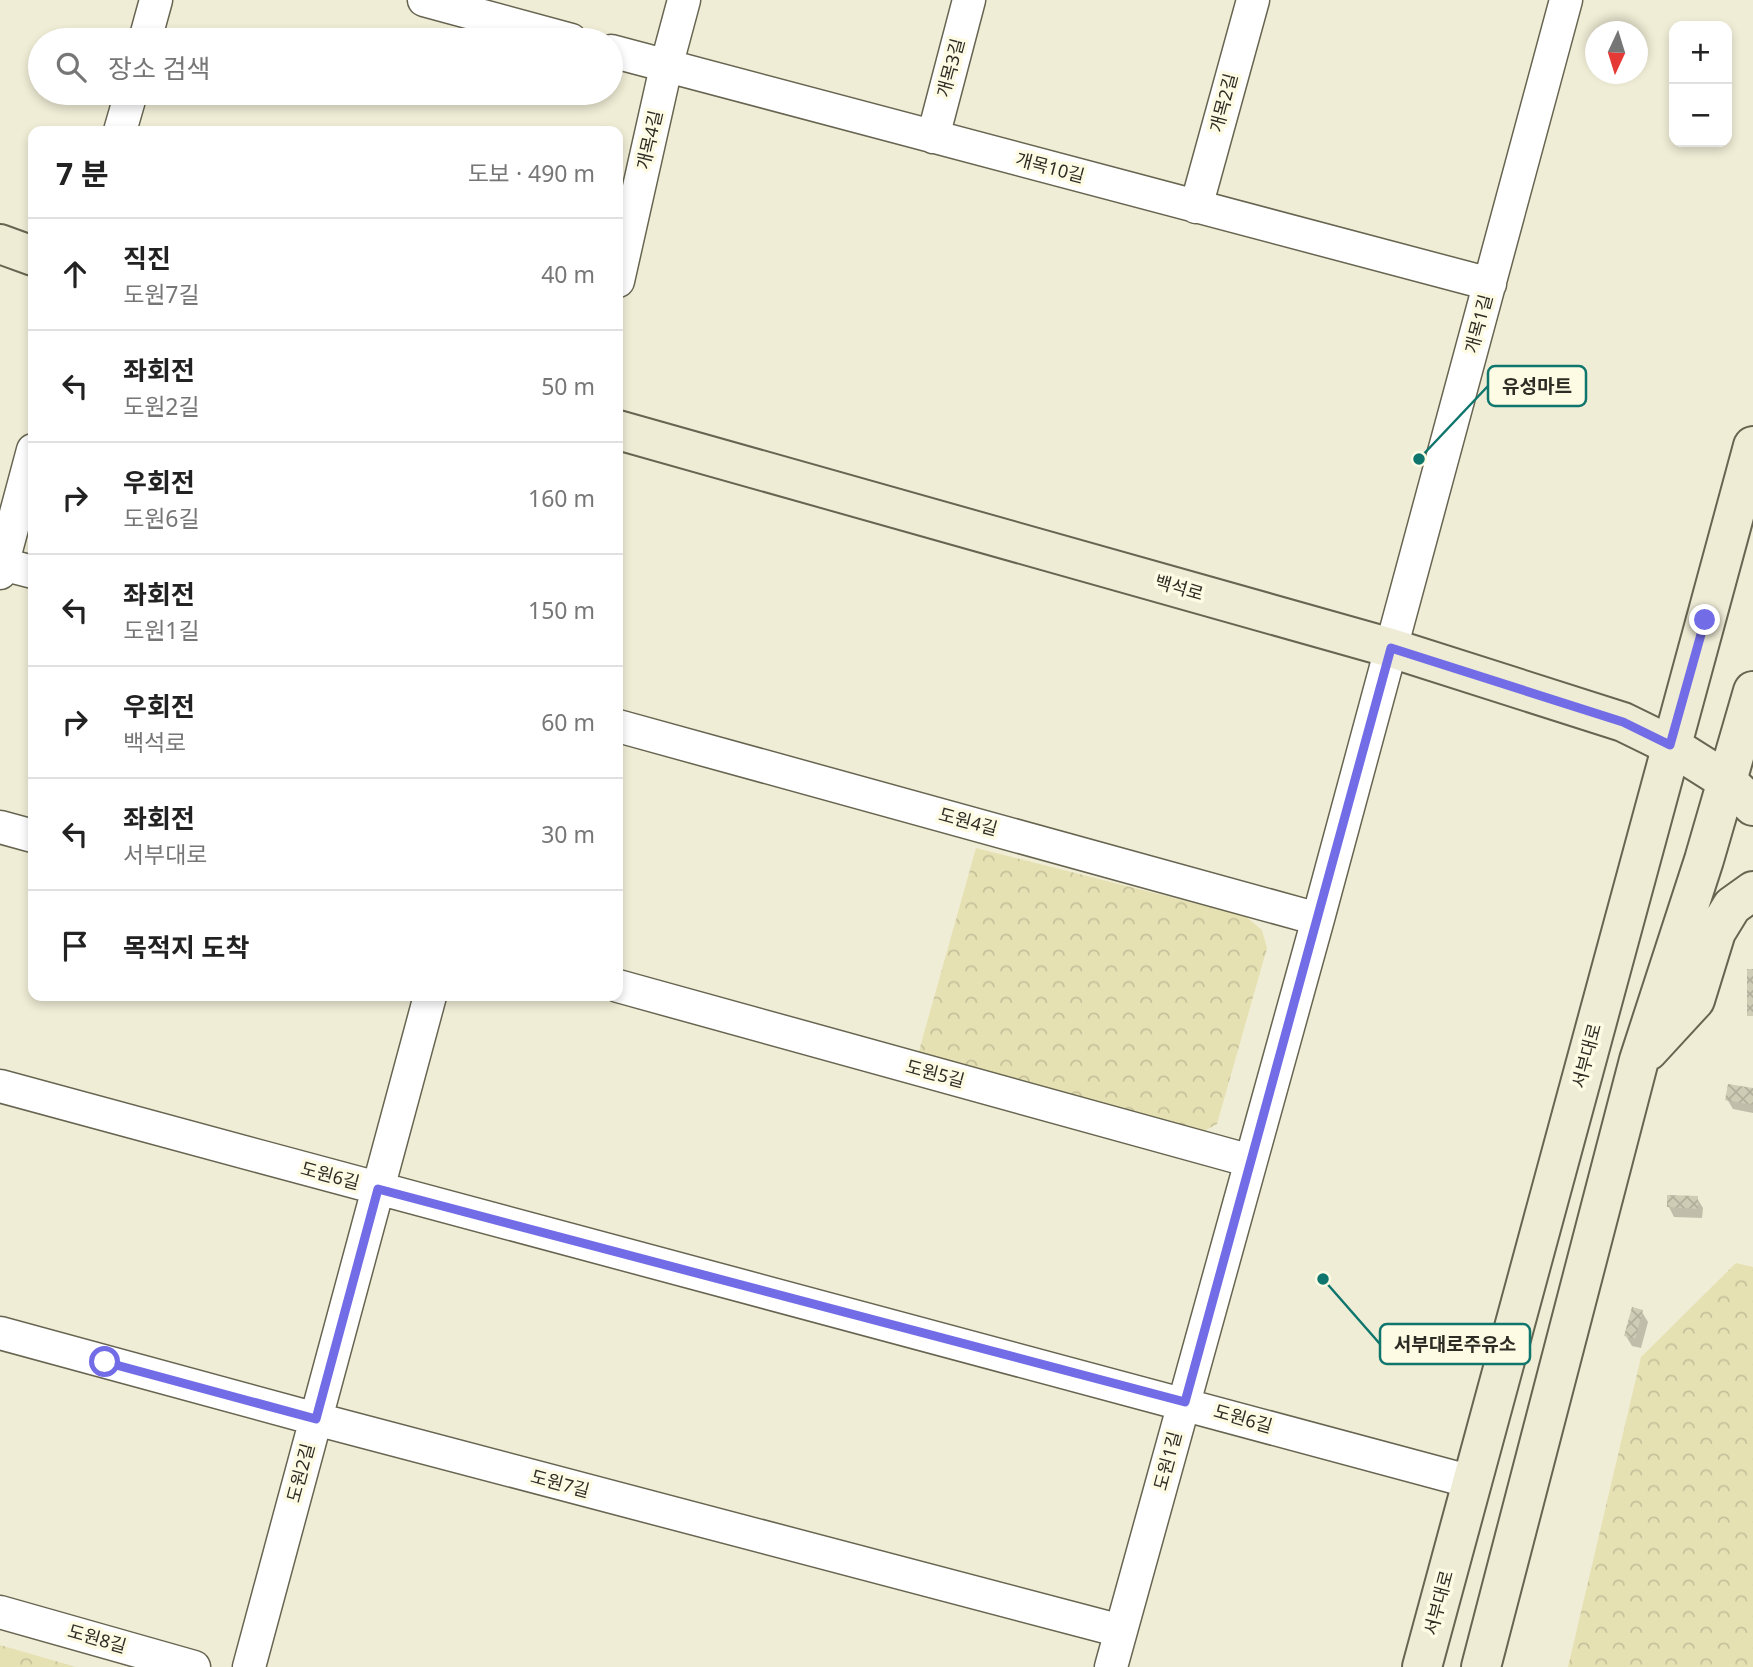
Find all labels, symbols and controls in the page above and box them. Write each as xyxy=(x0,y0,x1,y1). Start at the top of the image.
north arrow xyxy=(1585,21,1648,84)
map controls xyxy=(1669,21,1732,147)
button: + xyxy=(1669,21,1732,84)
search box xyxy=(28,28,623,105)
street label: 개목3길 xyxy=(931,36,969,100)
icon: search xyxy=(52,48,90,86)
text: 장소 검색 xyxy=(108,50,210,86)
street label: 개목2길 xyxy=(1204,71,1242,135)
button: − xyxy=(1669,84,1732,147)
street label: 개목4길 xyxy=(631,108,667,172)
street label: 개목10길 xyxy=(1013,146,1087,188)
text: 7 분 xyxy=(56,153,109,194)
text: 도보 · 490 m xyxy=(468,157,595,189)
text: 직진 xyxy=(123,240,171,276)
icon: ahead xyxy=(56,255,94,293)
text: 40 m xyxy=(541,258,595,290)
text: 도원7길 xyxy=(123,278,200,310)
street label: 개목1길 xyxy=(1459,292,1497,356)
text: 좌회전 xyxy=(123,352,195,388)
callout: 유성마트 xyxy=(1488,366,1586,406)
icon: left xyxy=(56,367,94,405)
text: 50 m xyxy=(541,370,595,402)
text: 유성마트 xyxy=(1502,373,1572,399)
text: 도원2길 xyxy=(123,390,200,422)
text: 우회전 xyxy=(123,464,195,500)
icon: right xyxy=(56,479,94,517)
text: 160 m xyxy=(528,482,595,514)
text: 도원6길 xyxy=(123,502,200,534)
street label: 백석로 xyxy=(1152,569,1206,605)
text: 좌회전 xyxy=(123,576,195,612)
icon: left xyxy=(56,591,94,629)
text: 150 m xyxy=(528,594,595,626)
route end xyxy=(1689,604,1720,635)
text: 도원1길 xyxy=(123,614,200,646)
text: 우회전 xyxy=(123,688,195,724)
icon: right xyxy=(56,703,94,741)
text: 60 m xyxy=(541,706,595,738)
text: 백석로 xyxy=(123,726,186,758)
text: 좌회전 xyxy=(123,800,195,836)
street label: 도원4길 xyxy=(936,802,1000,840)
icon: left xyxy=(56,815,94,853)
text: 30 m xyxy=(541,818,595,850)
text: 서부대로 xyxy=(123,838,208,870)
icon: arrive xyxy=(56,927,94,965)
text: 목적지 도착 xyxy=(123,929,249,965)
street label: 서부대로 xyxy=(1566,1021,1606,1091)
street label: 도원5길 xyxy=(903,1054,967,1092)
street label: 도원6길 xyxy=(298,1156,362,1194)
callout: 서부대로주유소 xyxy=(1380,1324,1530,1364)
text: 서부대로주유소 xyxy=(1394,1331,1516,1357)
route start xyxy=(89,1346,120,1377)
street label: 도원6길 xyxy=(1211,1398,1275,1438)
street label: 도원1길 xyxy=(1148,1429,1186,1493)
street label: 도원2길 xyxy=(281,1441,319,1505)
street label: 도원7길 xyxy=(528,1464,592,1502)
street label: 서부대로 xyxy=(1418,1568,1458,1638)
street label: 도원8길 xyxy=(65,1618,129,1658)

